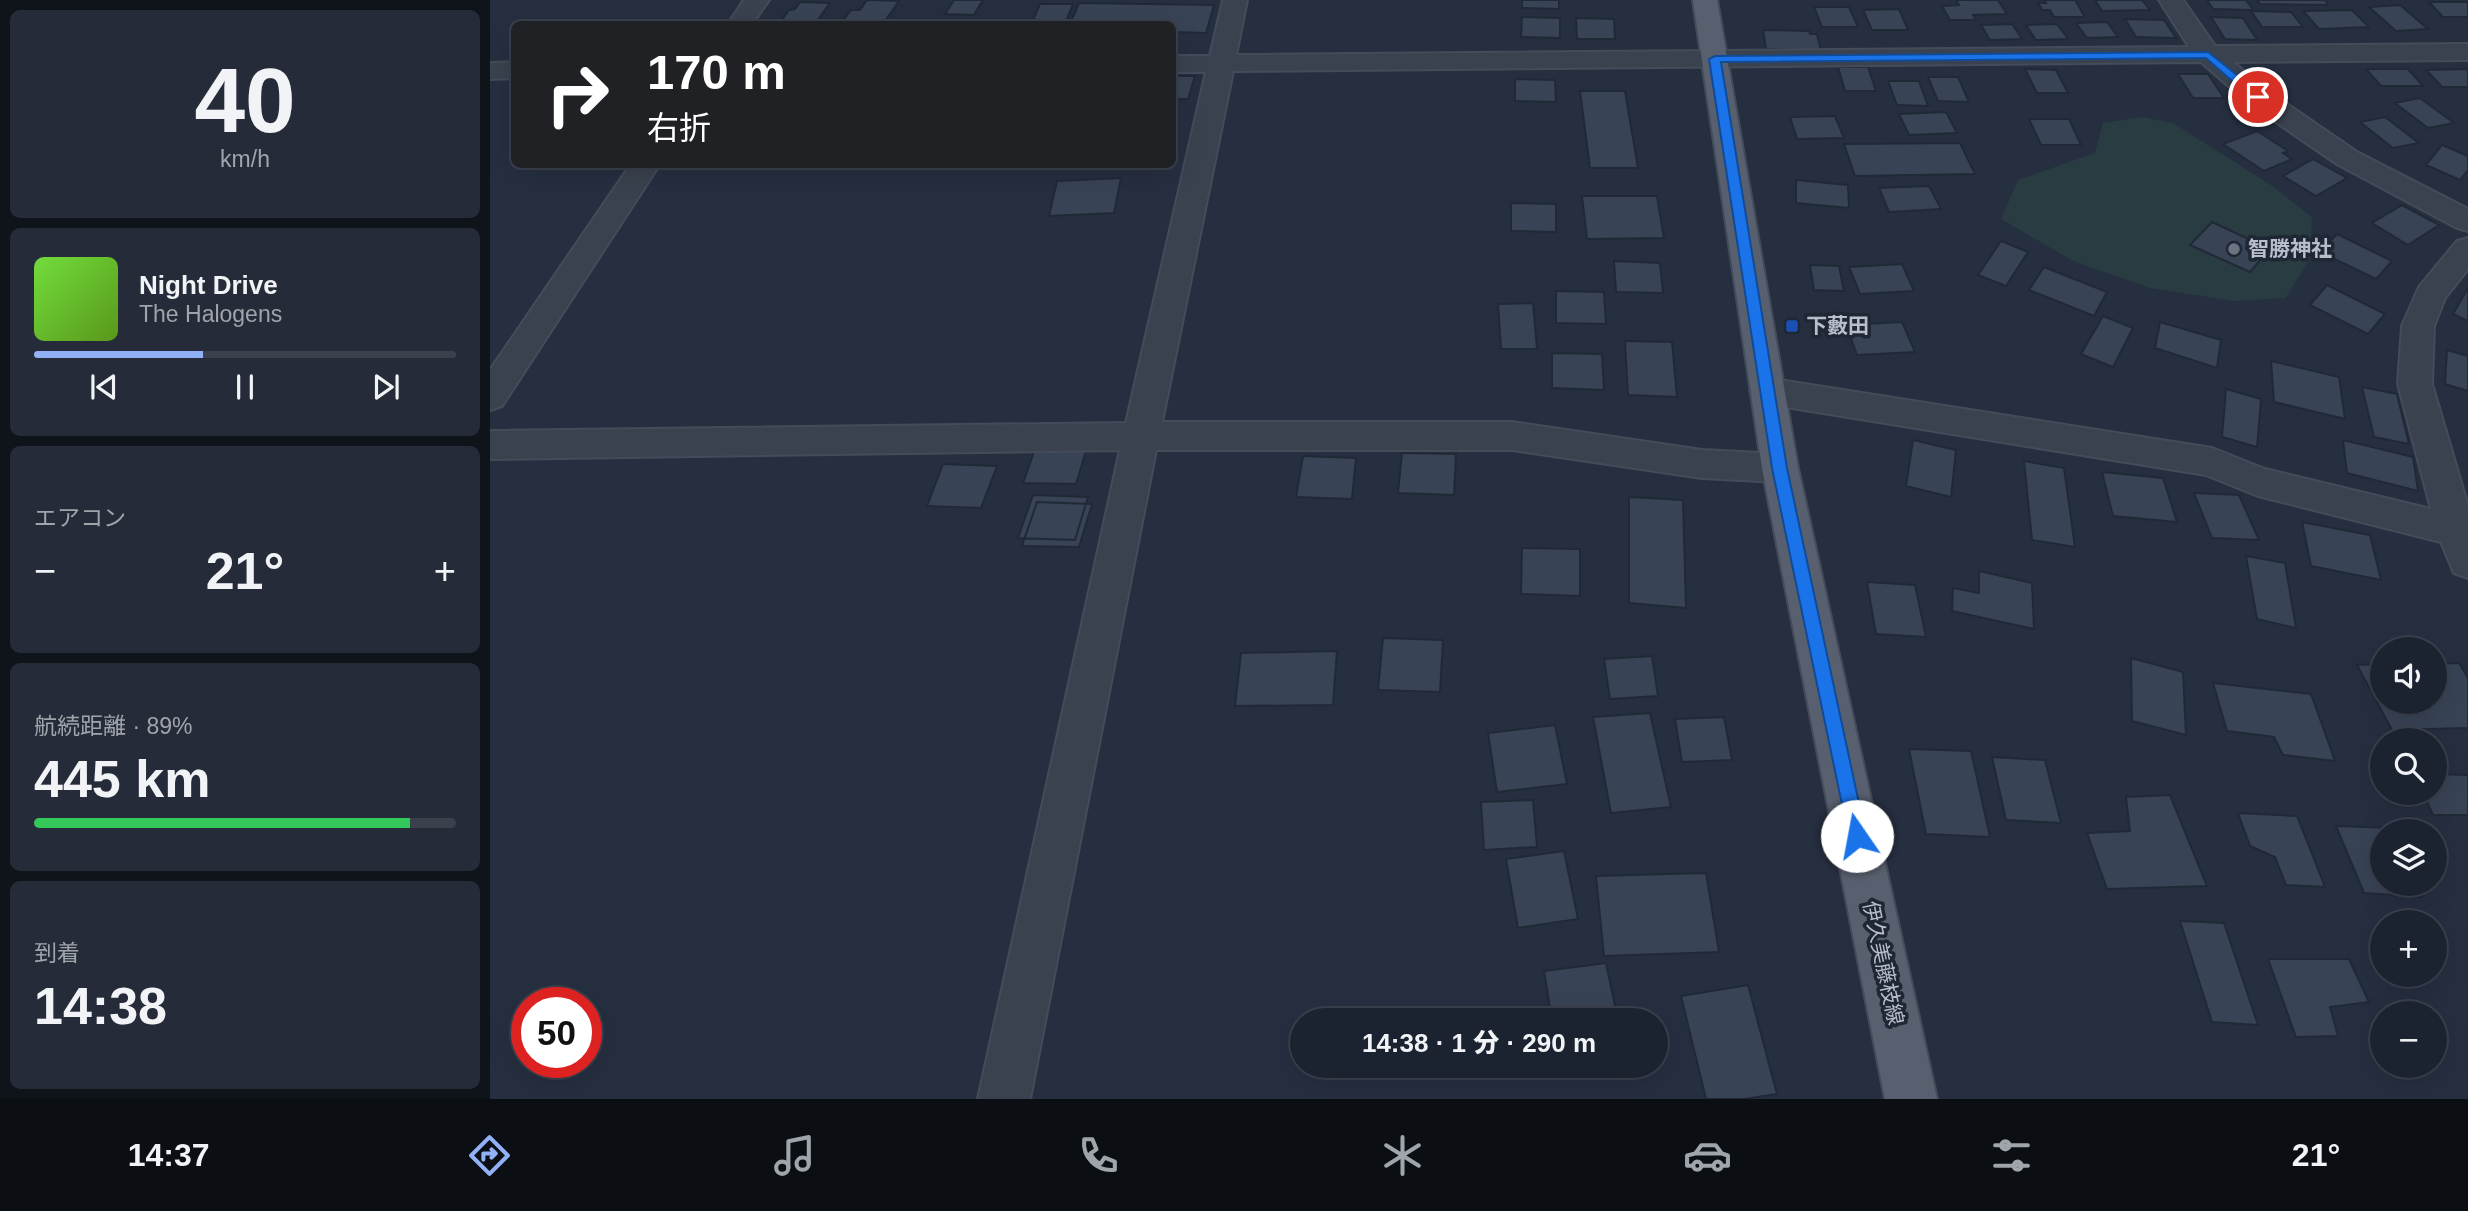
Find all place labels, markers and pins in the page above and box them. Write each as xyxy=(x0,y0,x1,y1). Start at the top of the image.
pin xyxy=(2228,67,2288,127)
place label: 智勝神社 xyxy=(2248,237,2332,260)
marker: 智勝神社 xyxy=(2226,241,2242,257)
place label: 下藪田 xyxy=(1806,314,1869,337)
marker: 下藪田 xyxy=(1784,318,1800,334)

